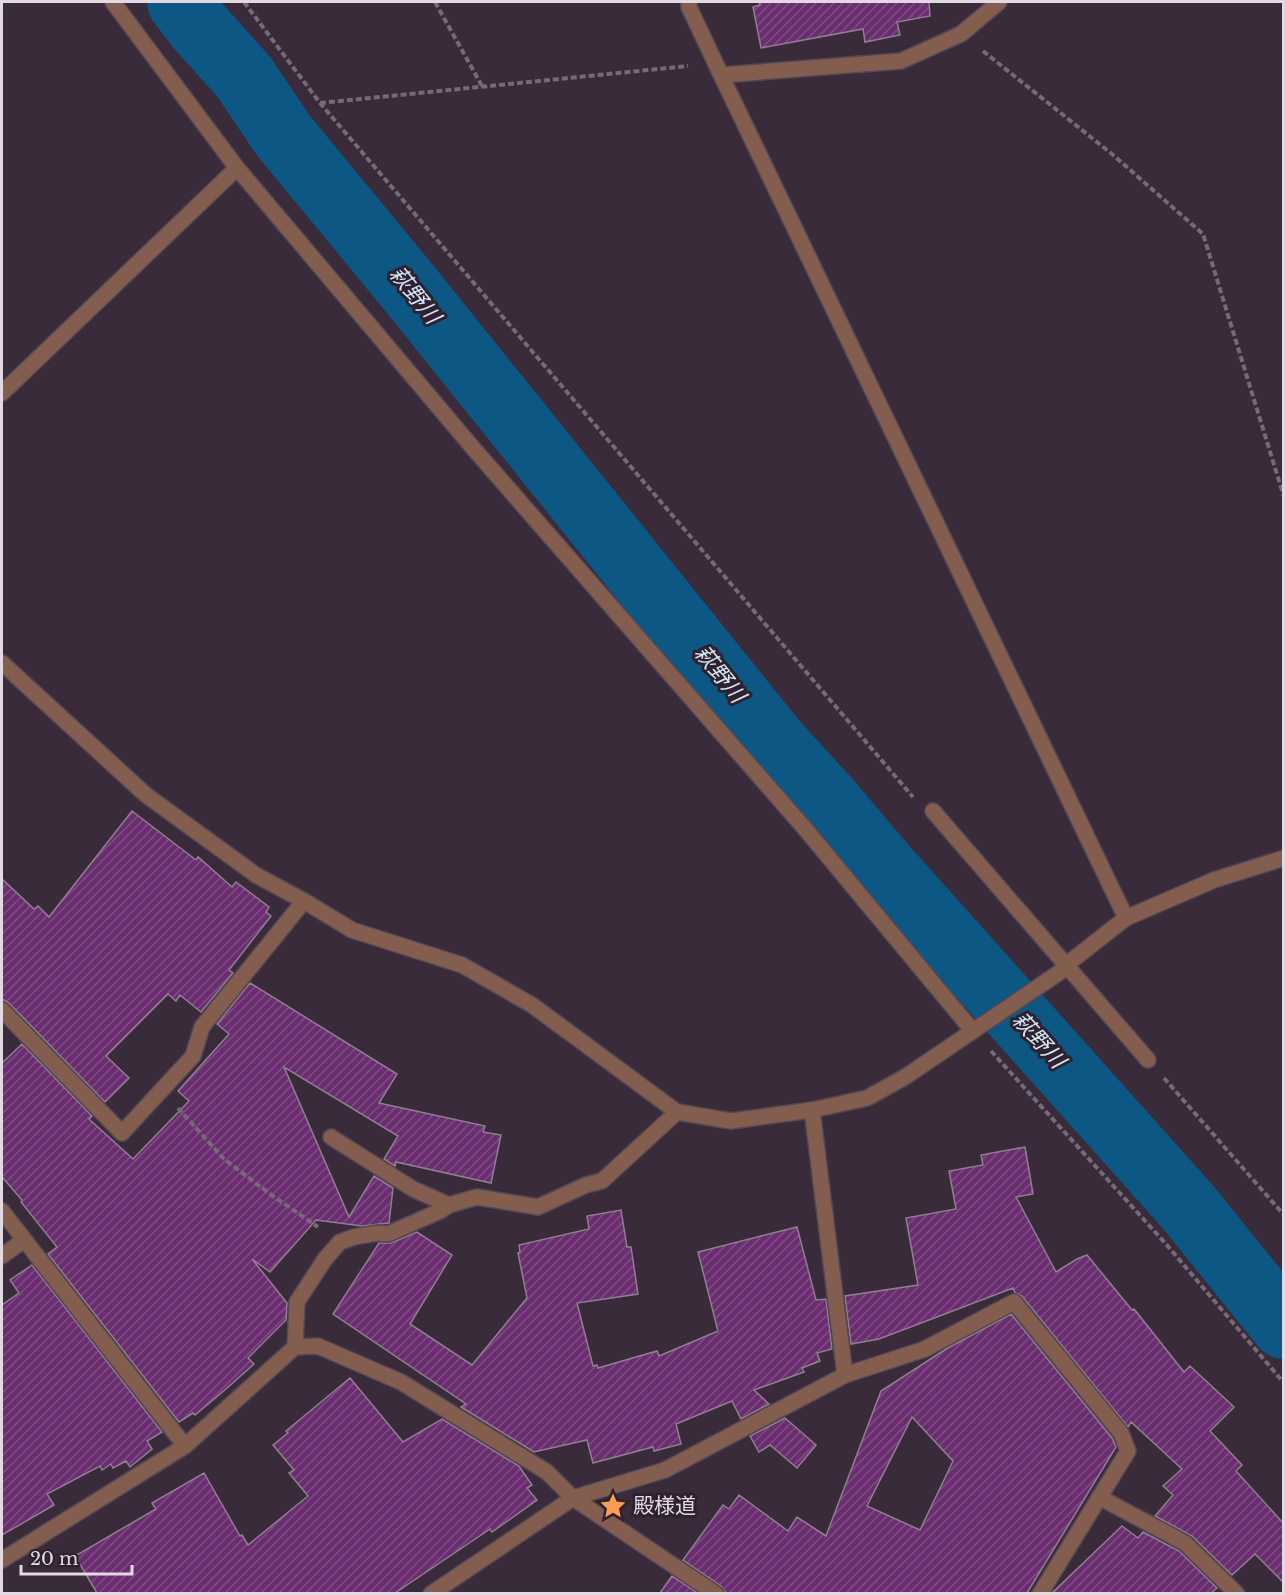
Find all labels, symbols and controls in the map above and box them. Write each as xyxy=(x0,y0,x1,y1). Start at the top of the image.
water label: 萩野川 xyxy=(384,261,448,331)
water label: 萩野川 xyxy=(689,640,753,710)
water label: 萩野川 xyxy=(1007,1006,1072,1075)
place icon: 殿様道 xyxy=(598,1491,628,1521)
place label: 殿様道 xyxy=(633,1493,696,1519)
scale bar xyxy=(21,1538,132,1576)
text: 20 m xyxy=(30,1548,78,1570)

